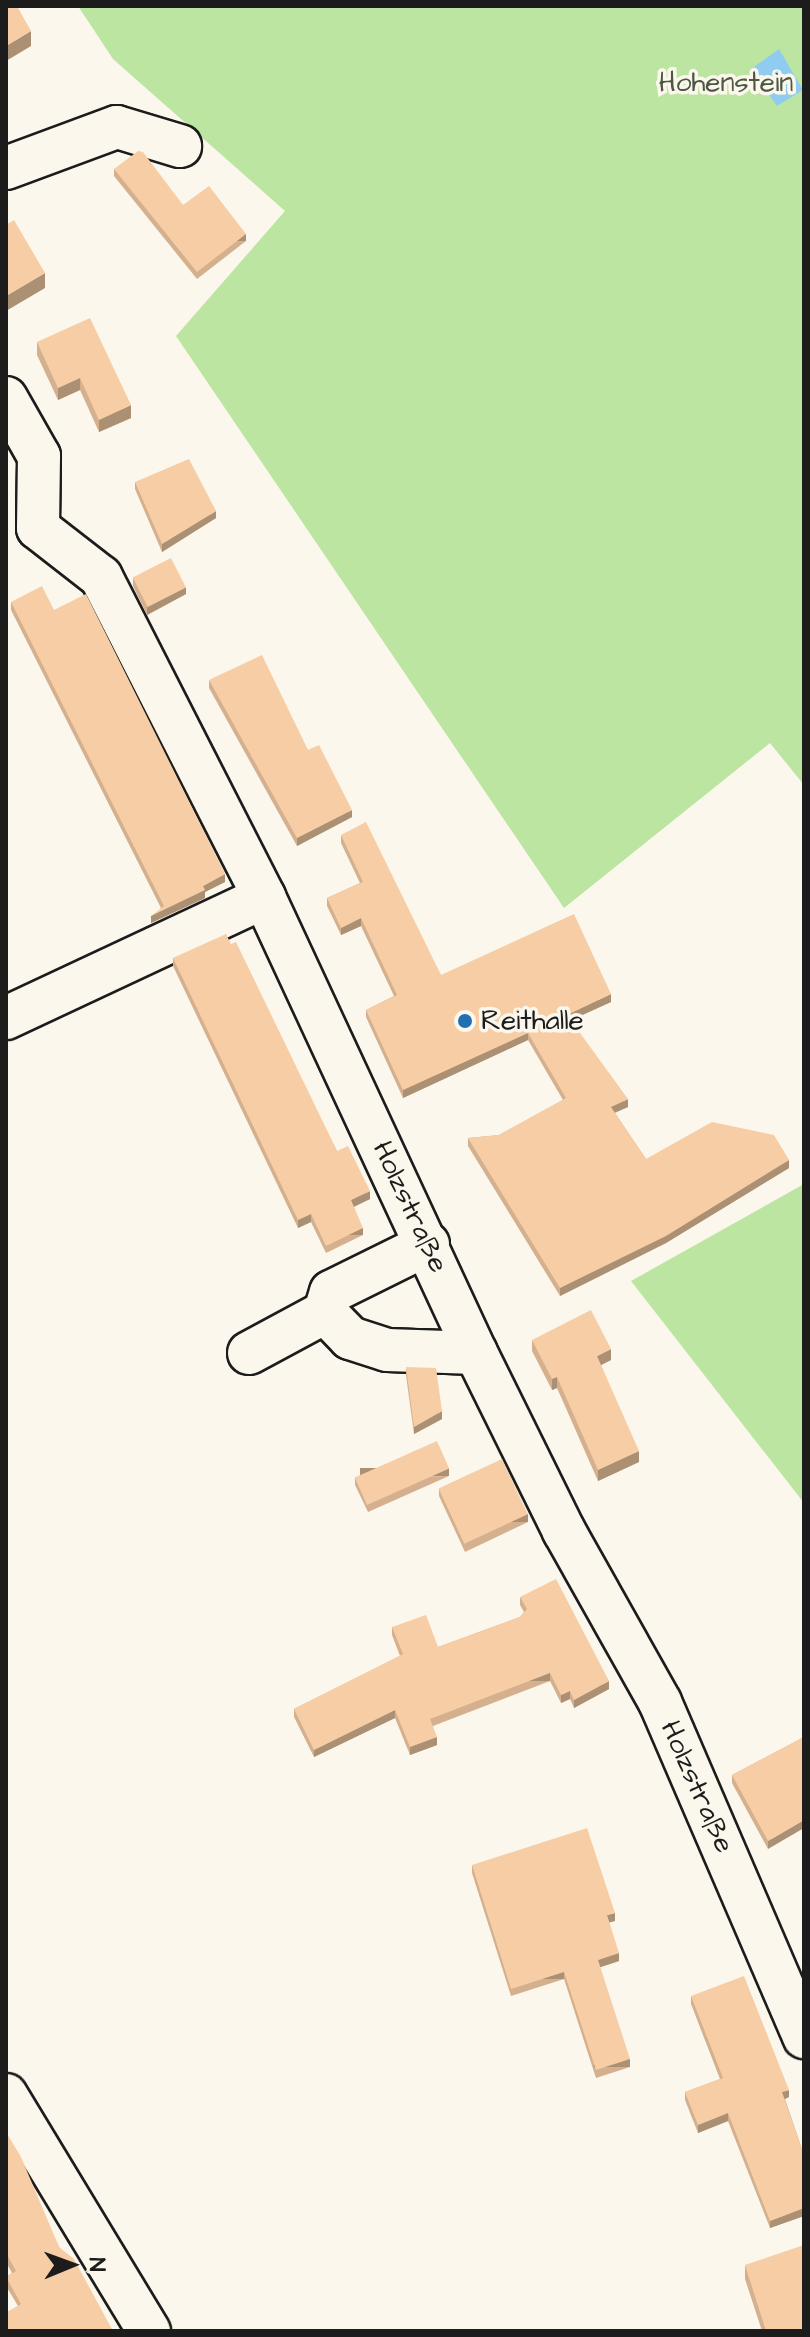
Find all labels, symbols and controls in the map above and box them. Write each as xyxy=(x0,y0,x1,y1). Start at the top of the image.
park label: Hohenstein xyxy=(659,66,793,100)
place label: Reithalle xyxy=(481,1004,584,1038)
marker: Reithalle xyxy=(456,1012,474,1030)
street label: Holzstraße xyxy=(365,1136,455,1278)
street label: Holzstraße xyxy=(653,1716,741,1858)
north arrow xyxy=(32,2225,112,2305)
text: N xyxy=(81,2257,112,2272)

